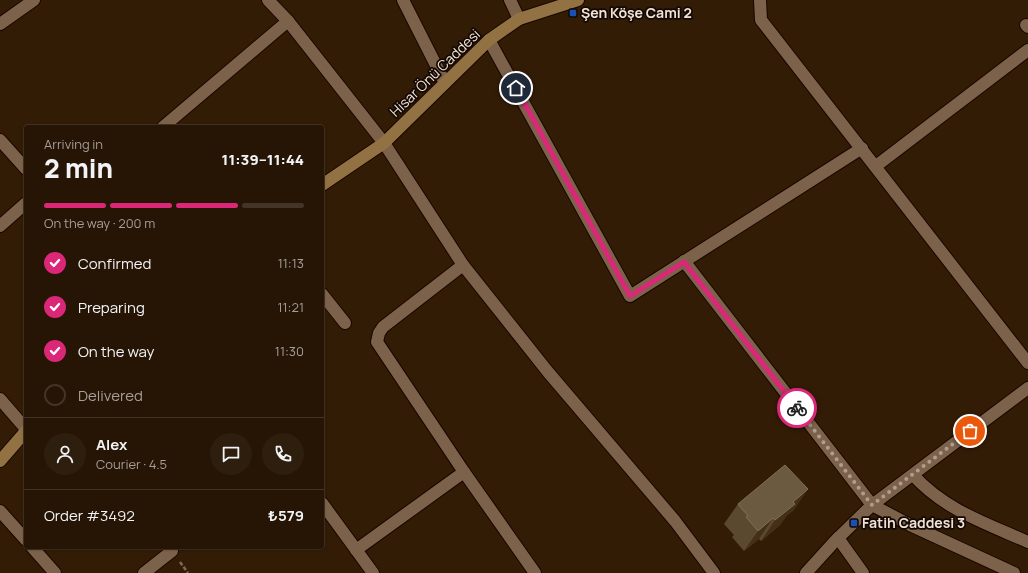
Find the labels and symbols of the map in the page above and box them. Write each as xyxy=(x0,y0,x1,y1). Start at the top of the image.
place label: Şen Köşe Cami 2 xyxy=(581,3,692,22)
marker: Şen Köşe Cami 2 xyxy=(568,8,578,18)
street label: Hisar Önü Caddesi xyxy=(385,25,484,121)
pin xyxy=(499,71,533,105)
courier xyxy=(777,388,817,428)
pin xyxy=(953,414,987,448)
place label: Fatih Caddesi 3 xyxy=(862,513,965,532)
marker: Fatih Caddesi 3 xyxy=(849,518,859,528)

